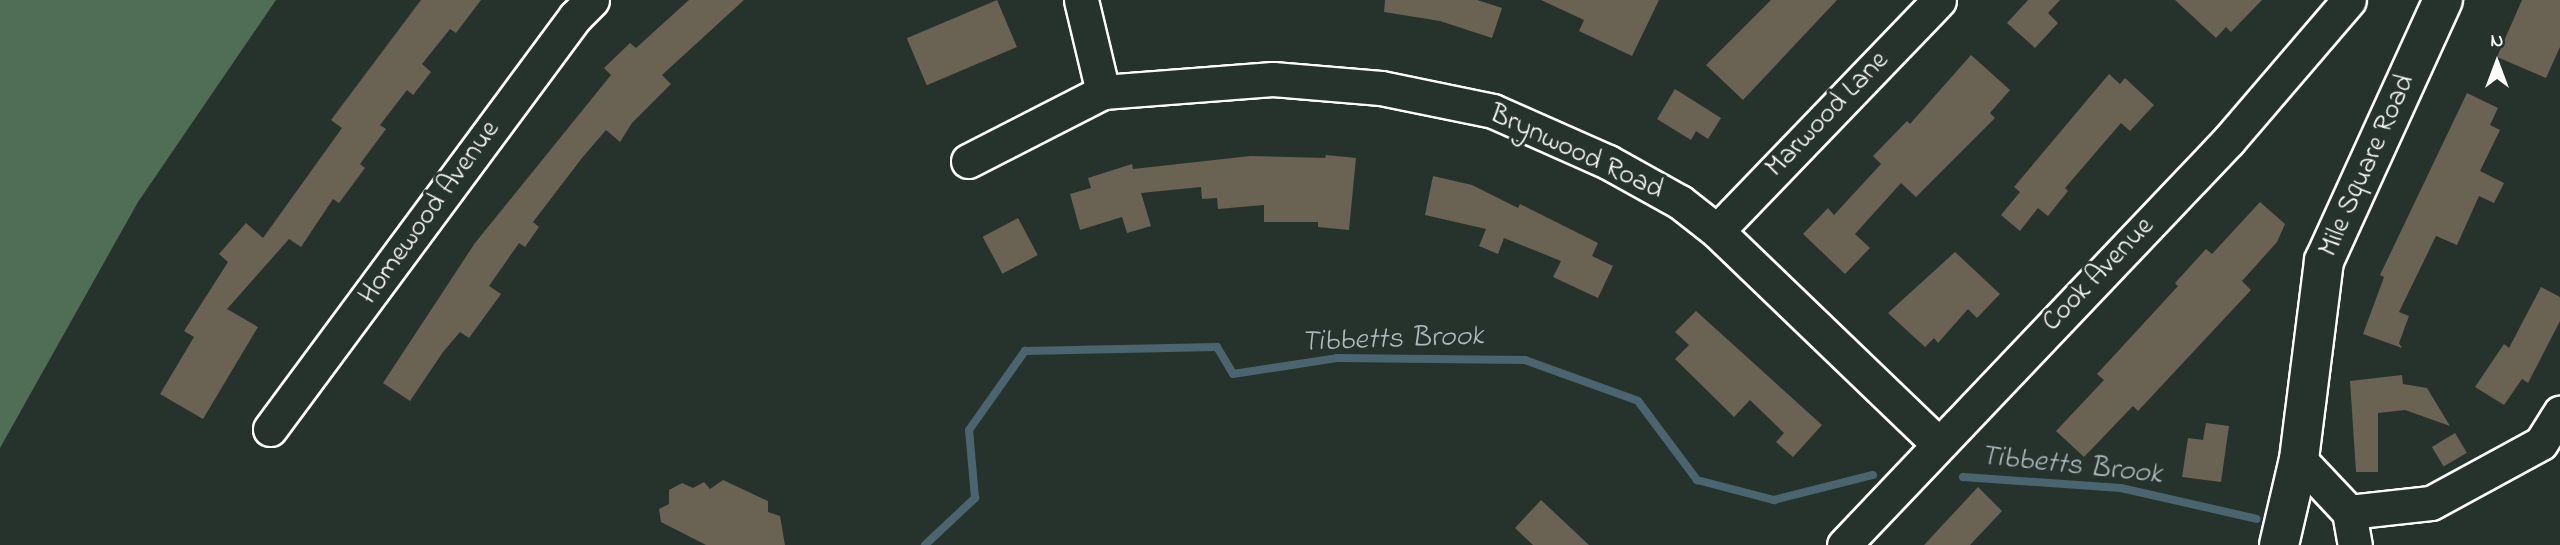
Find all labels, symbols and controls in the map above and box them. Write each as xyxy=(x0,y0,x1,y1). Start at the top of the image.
north arrow xyxy=(2462,28,2532,98)
text: N xyxy=(2491,28,2503,55)
street label: Marwood Lane xyxy=(1759,45,1897,185)
street label: Mile Square Road xyxy=(2313,70,2423,262)
street label: Brynwood Road xyxy=(1484,98,1668,208)
street label: Homewood Avenue xyxy=(352,115,508,311)
street label: Cook Avenue xyxy=(2036,211,2162,339)
water label: Tibbetts Brook xyxy=(1300,319,1484,361)
water label: Tibbetts Brook xyxy=(1978,439,2164,493)

